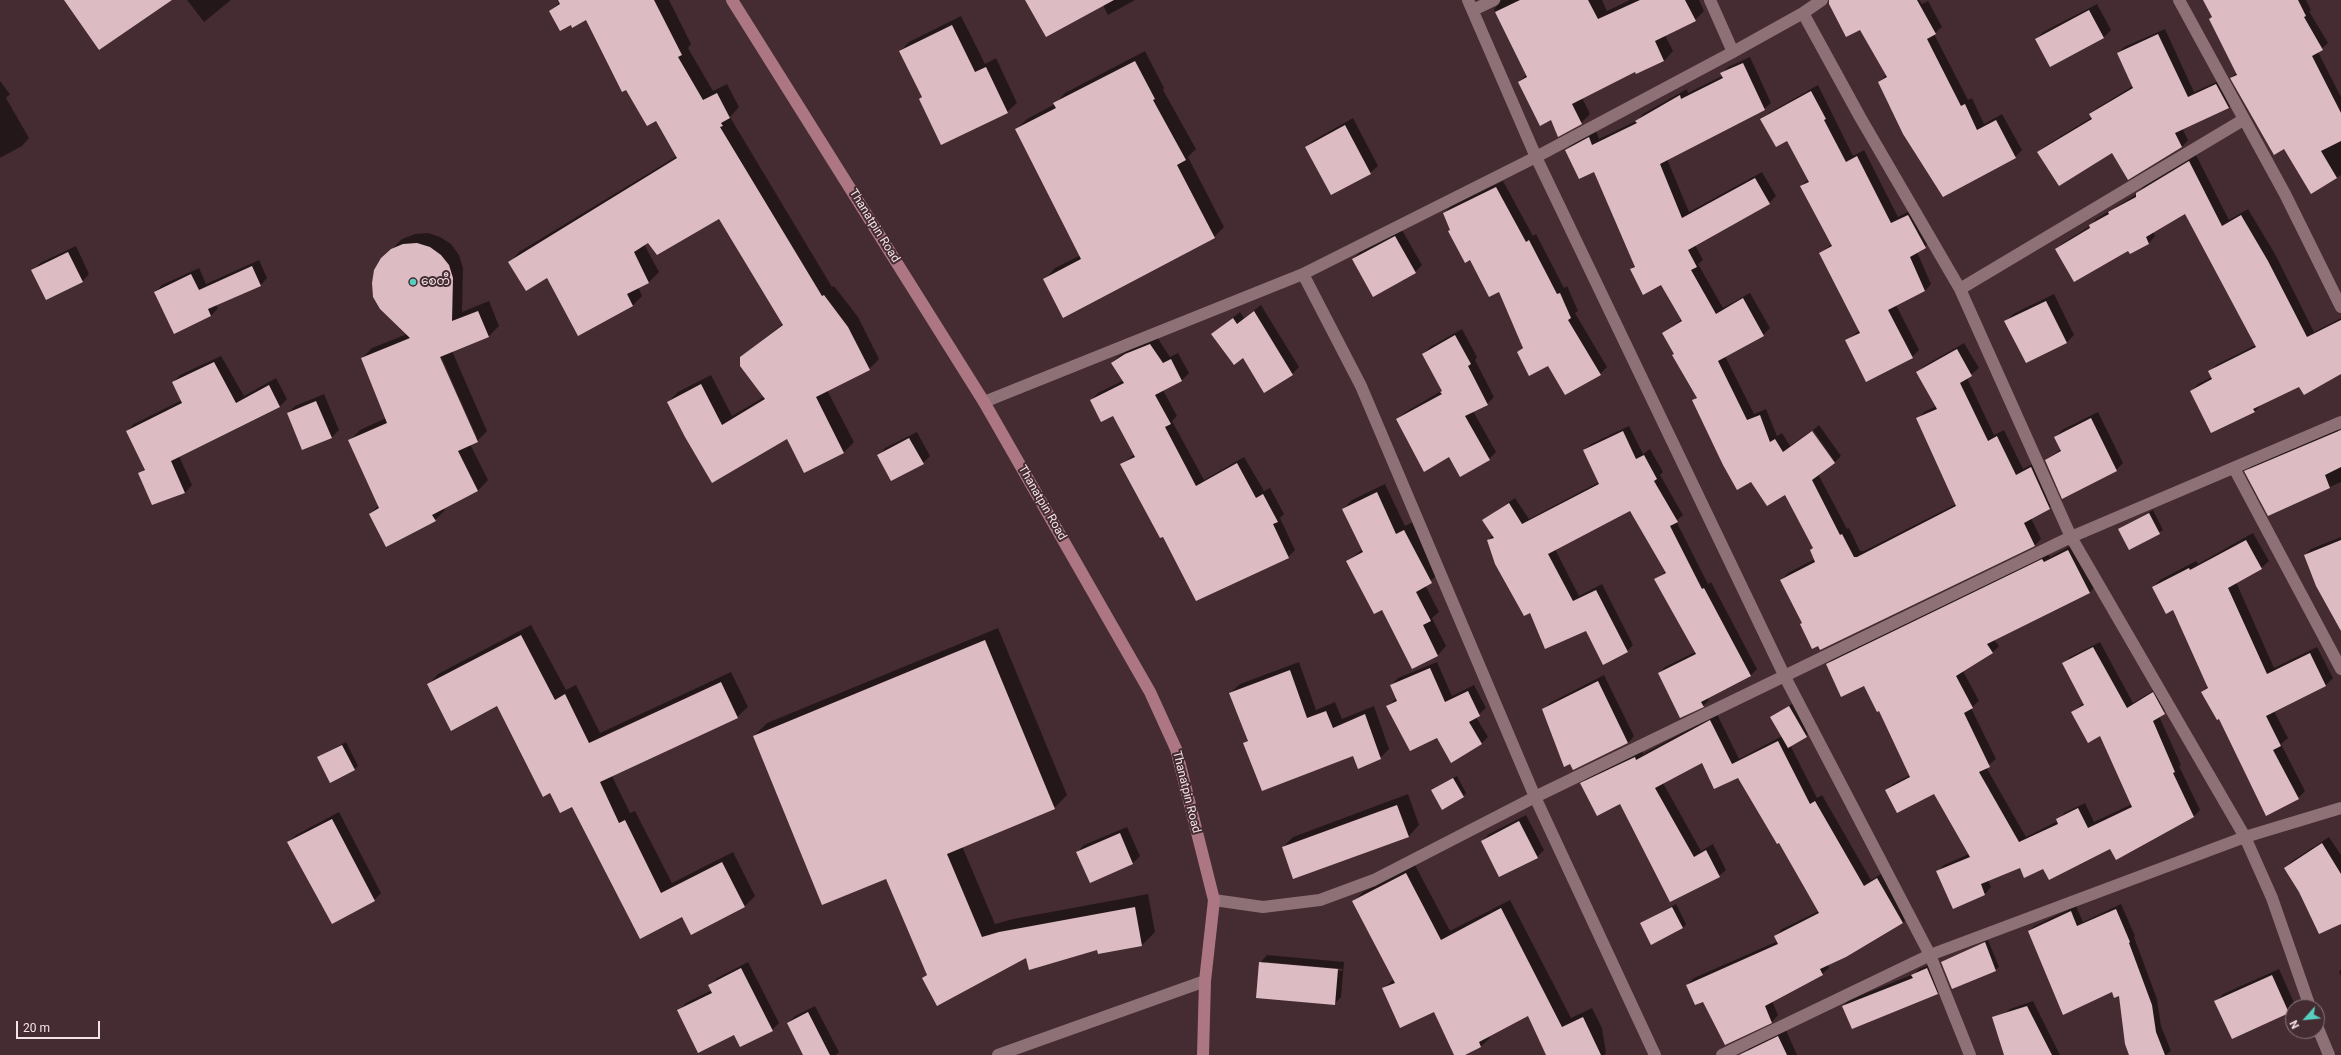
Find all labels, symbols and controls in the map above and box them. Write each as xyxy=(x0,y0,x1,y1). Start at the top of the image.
street label: Thanatpin Road xyxy=(846,186,902,266)
place label: စေတီ xyxy=(421,275,450,289)
marker: စေတီ xyxy=(408,277,418,287)
street label: Thanatpin Road xyxy=(1015,463,1069,543)
street label: Thanatpin Road xyxy=(1169,749,1203,835)
north arrow xyxy=(2285,999,2325,1039)
scale bar xyxy=(18,1013,102,1039)
text: N xyxy=(2287,1018,2302,1031)
text: 20 m xyxy=(23,1021,50,1035)

